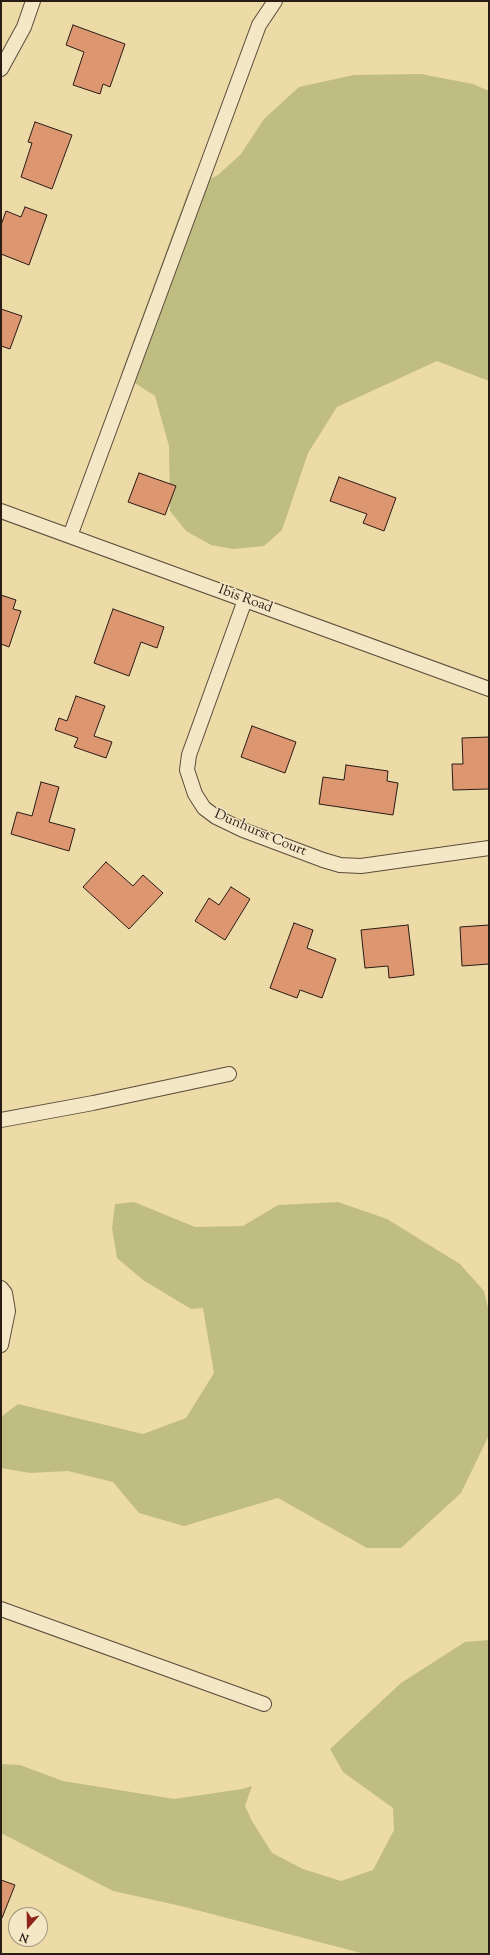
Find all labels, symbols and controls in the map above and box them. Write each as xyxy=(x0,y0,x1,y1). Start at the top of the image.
street label: Ibis Road xyxy=(216,582,274,618)
street label: Dunhurst Court xyxy=(211,807,309,861)
north arrow xyxy=(8,1907,48,1947)
text: N xyxy=(17,1928,31,1946)

